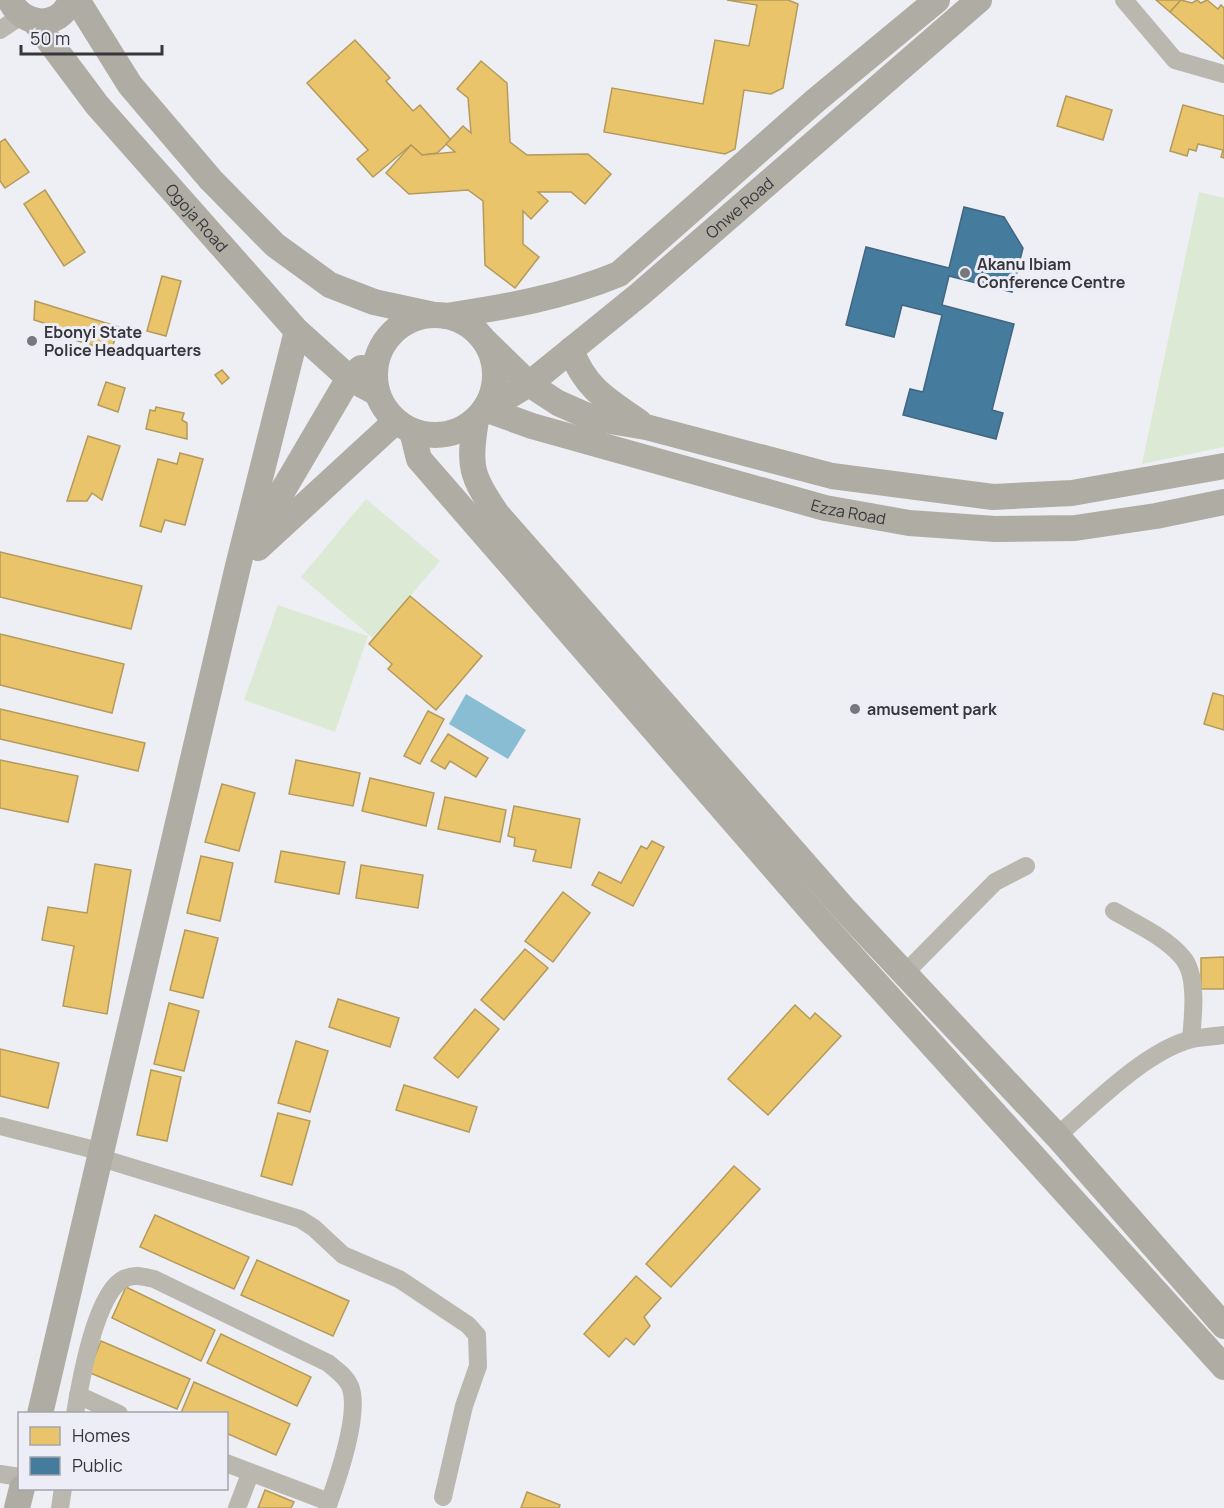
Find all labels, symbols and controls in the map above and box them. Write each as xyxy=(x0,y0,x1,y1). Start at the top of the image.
scale bar xyxy=(21,18,162,56)
text: 50 m xyxy=(30,26,70,50)
street label: Onwe Road xyxy=(701,172,778,243)
street label: Ogoja Road xyxy=(160,179,233,257)
place label: Akanu Ibiam Conference Centre xyxy=(977,253,1126,293)
marker: Akanu Ibiam Conference Centre xyxy=(958,266,972,280)
place label: Ebonyi State Police Headquarters xyxy=(44,321,202,361)
marker: Ebonyi State Police Headquarters xyxy=(25,334,39,348)
street label: Ezza Road xyxy=(808,494,888,530)
place label: amusement park xyxy=(867,698,997,720)
marker: amusement park xyxy=(848,702,862,716)
legend xyxy=(18,1412,228,1490)
text: Homes xyxy=(72,1423,130,1447)
text: Public xyxy=(72,1453,123,1477)

